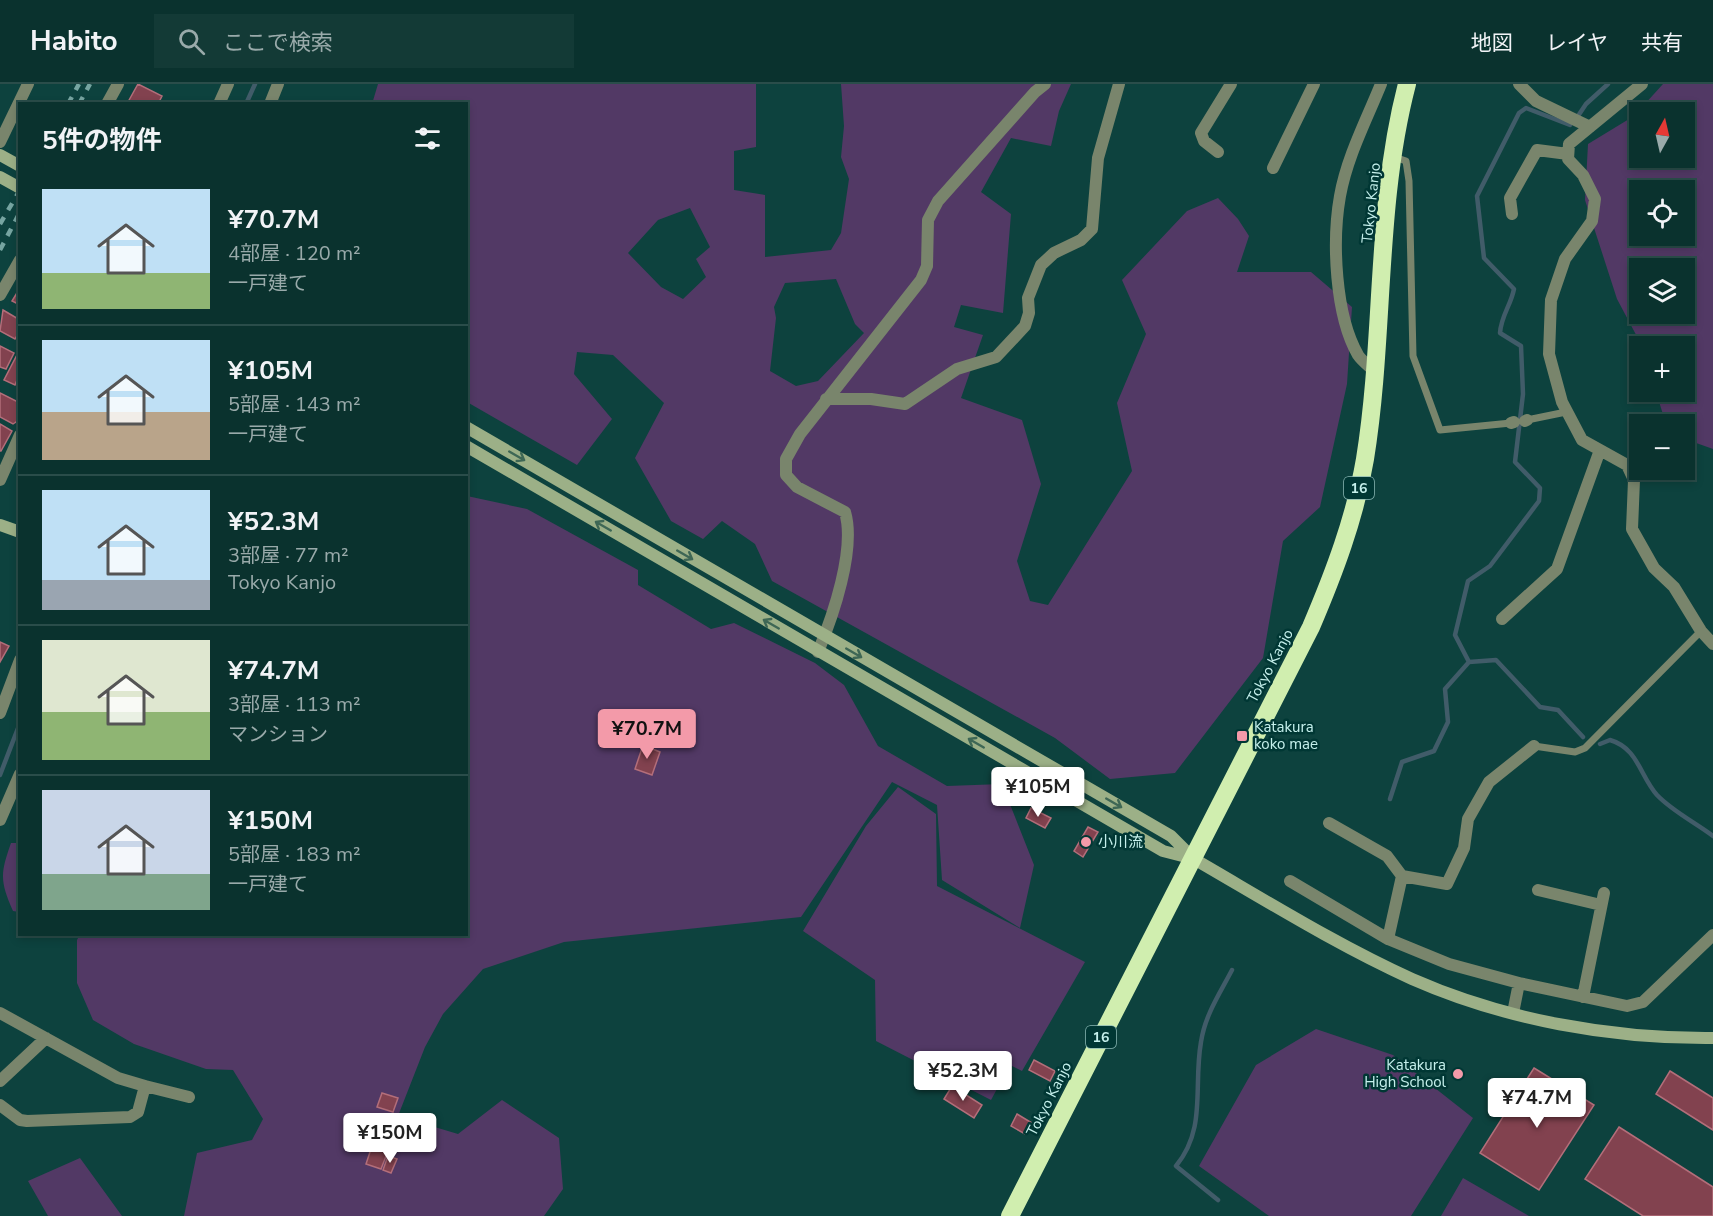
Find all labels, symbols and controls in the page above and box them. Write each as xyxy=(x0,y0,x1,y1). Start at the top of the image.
search box xyxy=(154,14,574,68)
text: Habito xyxy=(30,22,118,60)
icon: search xyxy=(175,25,208,58)
text: ここで検索 xyxy=(223,28,333,58)
text: 地図 xyxy=(1471,29,1513,57)
text: レイヤ xyxy=(1546,29,1608,57)
text: 共有 xyxy=(1641,29,1683,57)
north arrow xyxy=(1629,102,1695,168)
map controls xyxy=(1629,102,1695,480)
icon: filters xyxy=(411,122,444,155)
text: 5件の物件 xyxy=(42,123,162,158)
street label: Tokyo Kanjo xyxy=(1357,162,1385,244)
button: locate xyxy=(1629,180,1695,246)
text: ¥70.7M xyxy=(228,202,319,237)
icon: home xyxy=(90,213,162,285)
text: 4部屋 · 120 m² xyxy=(228,240,361,267)
button: layers xyxy=(1629,258,1695,324)
text: 一戸建て xyxy=(228,270,308,297)
button: + xyxy=(1629,336,1695,402)
text: ¥105M xyxy=(228,353,313,388)
icon: home xyxy=(90,364,162,436)
text: 5部屋 · 143 m² xyxy=(228,391,361,418)
button: − xyxy=(1629,414,1695,480)
text: 一戸建て xyxy=(228,421,308,448)
one-way arrow xyxy=(508,451,525,463)
road number: 16 xyxy=(1344,477,1374,499)
text: ¥52.3M xyxy=(228,504,319,539)
icon: home xyxy=(90,514,162,586)
one-way arrow xyxy=(595,520,612,532)
text: 3部屋 · 77 m² xyxy=(228,542,349,569)
one-way arrow xyxy=(676,549,693,561)
text: Tokyo Kanjo xyxy=(228,569,336,596)
one-way arrow xyxy=(763,618,780,630)
street label: Tokyo Kanjo xyxy=(1242,626,1298,706)
one-way arrow xyxy=(845,647,862,659)
text: ¥74.7M xyxy=(228,653,319,688)
icon: home xyxy=(90,664,162,736)
text: 3部屋 · 113 m² xyxy=(228,691,361,718)
pin: ¥70.7M xyxy=(598,709,696,760)
text: ¥70.7M xyxy=(612,715,682,742)
place label: Katakura koko mae xyxy=(1254,717,1318,754)
text: マンション xyxy=(228,721,328,748)
marker: Katakura koko mae xyxy=(1235,729,1249,743)
one-way arrow xyxy=(968,737,985,749)
pin: ¥105M xyxy=(996,767,1080,818)
text: ¥105M xyxy=(1005,773,1071,800)
one-way arrow xyxy=(1105,797,1122,809)
text: ¥150M xyxy=(228,803,313,838)
icon: home xyxy=(90,814,162,886)
place label: 小川流 xyxy=(1098,832,1143,852)
marker: 小川流 xyxy=(1079,835,1093,849)
text: 5部屋 · 183 m² xyxy=(228,841,361,868)
text: 一戸建て xyxy=(228,871,308,898)
road number: 16 xyxy=(1086,1026,1116,1048)
pin: ¥52.3M xyxy=(914,1051,1012,1102)
place label: Katakura High School xyxy=(1364,1055,1447,1092)
text: ¥52.3M xyxy=(928,1057,998,1084)
street label: Tokyo Kanjo xyxy=(1022,1058,1076,1140)
marker: Katakura High School xyxy=(1451,1067,1465,1081)
pin: ¥74.7M xyxy=(1488,1078,1586,1129)
text: ¥74.7M xyxy=(1502,1084,1572,1111)
pin: ¥150M xyxy=(348,1113,432,1164)
text: ¥150M xyxy=(357,1119,423,1146)

